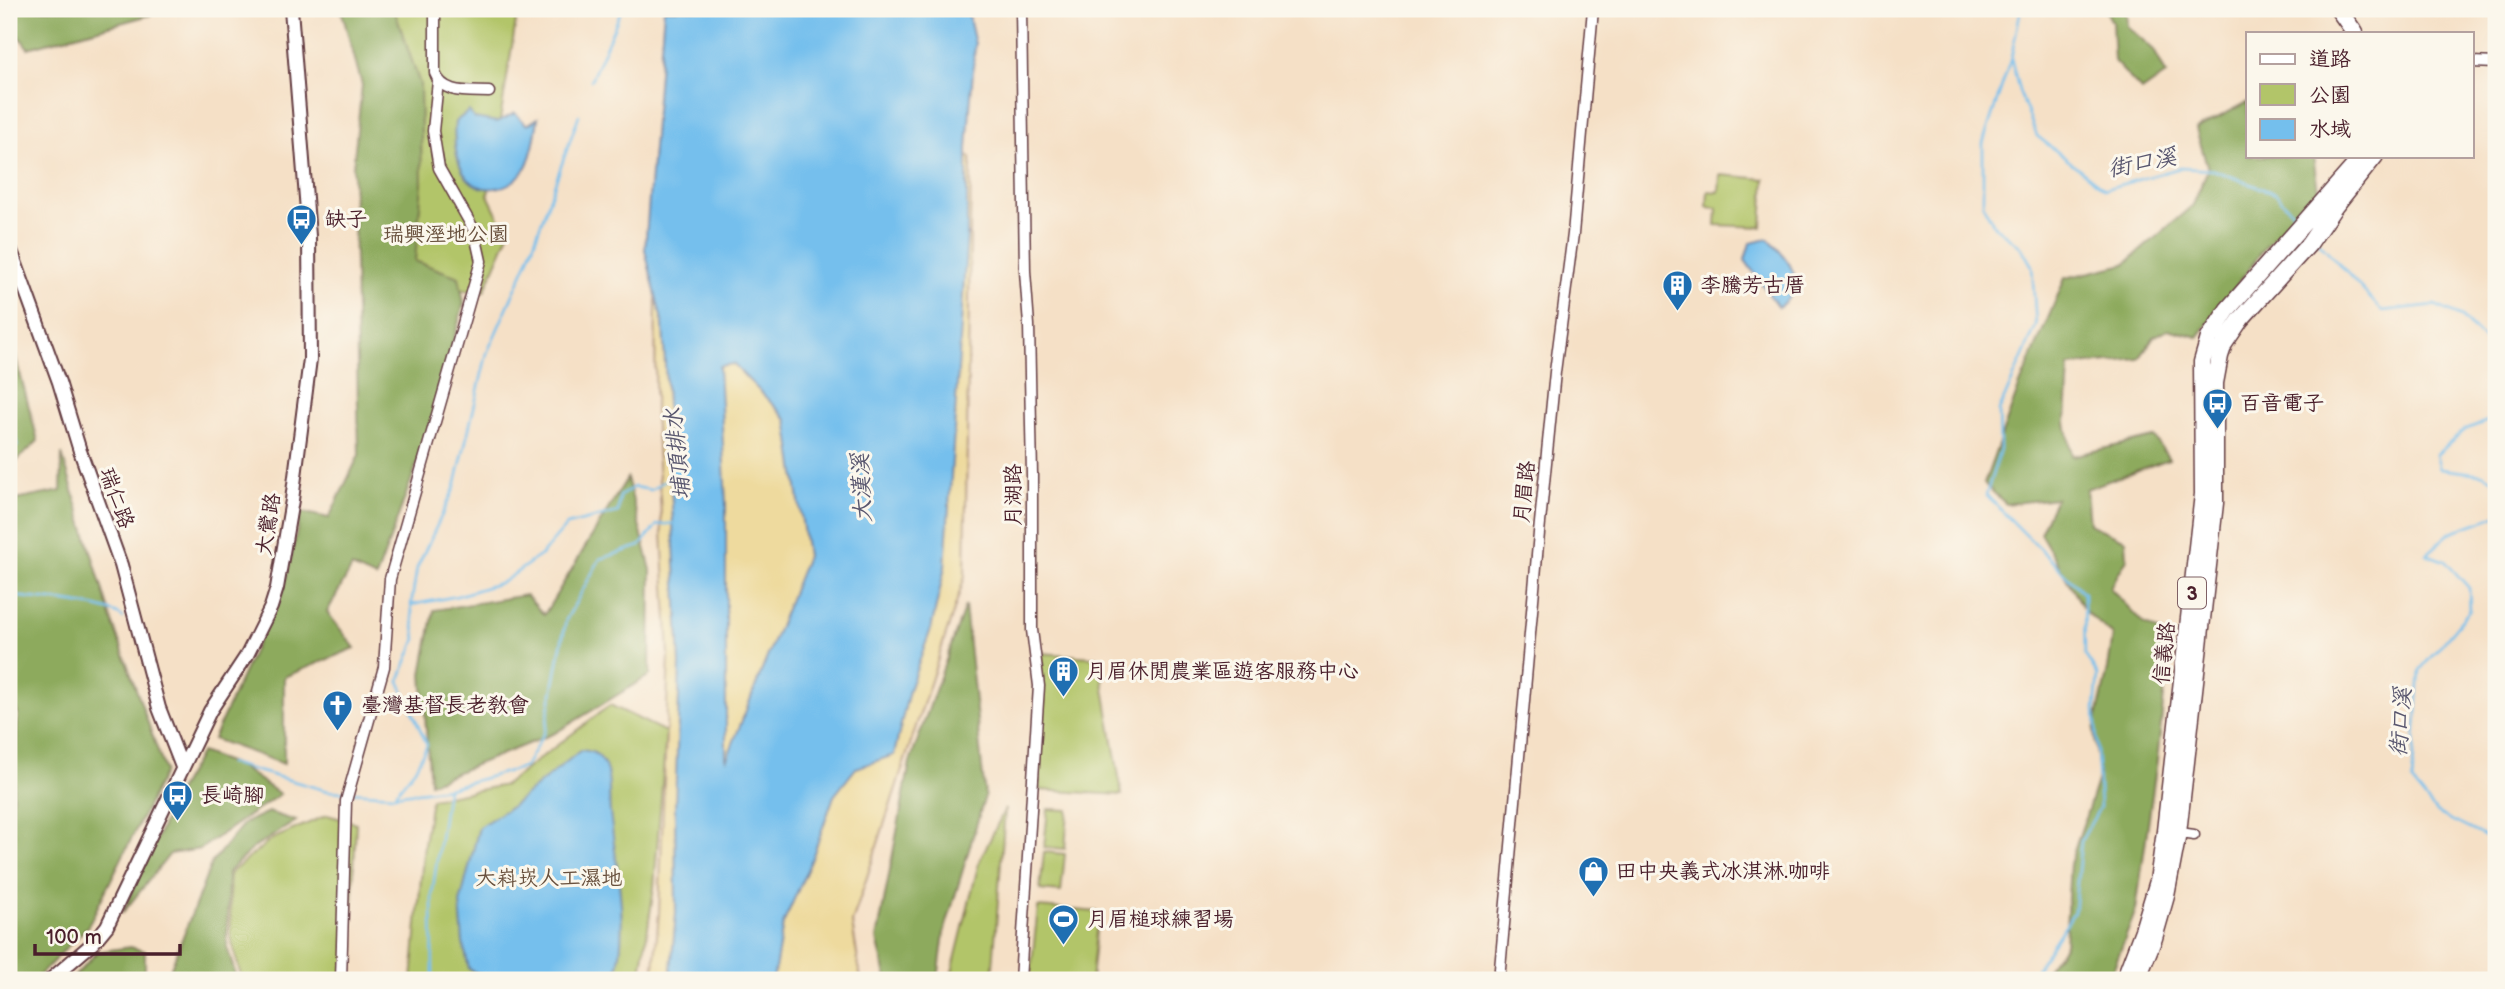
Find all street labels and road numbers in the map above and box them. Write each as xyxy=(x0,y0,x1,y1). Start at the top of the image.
street label: 月眉路 xyxy=(1509,459,1540,525)
street label: 瑞仁路 xyxy=(94,464,139,532)
street label: 月湖路 xyxy=(1001,464,1026,527)
street label: 大鶯路 xyxy=(251,491,286,557)
road number: 3 xyxy=(2178,578,2206,608)
street label: 信義路 xyxy=(2149,620,2180,686)

